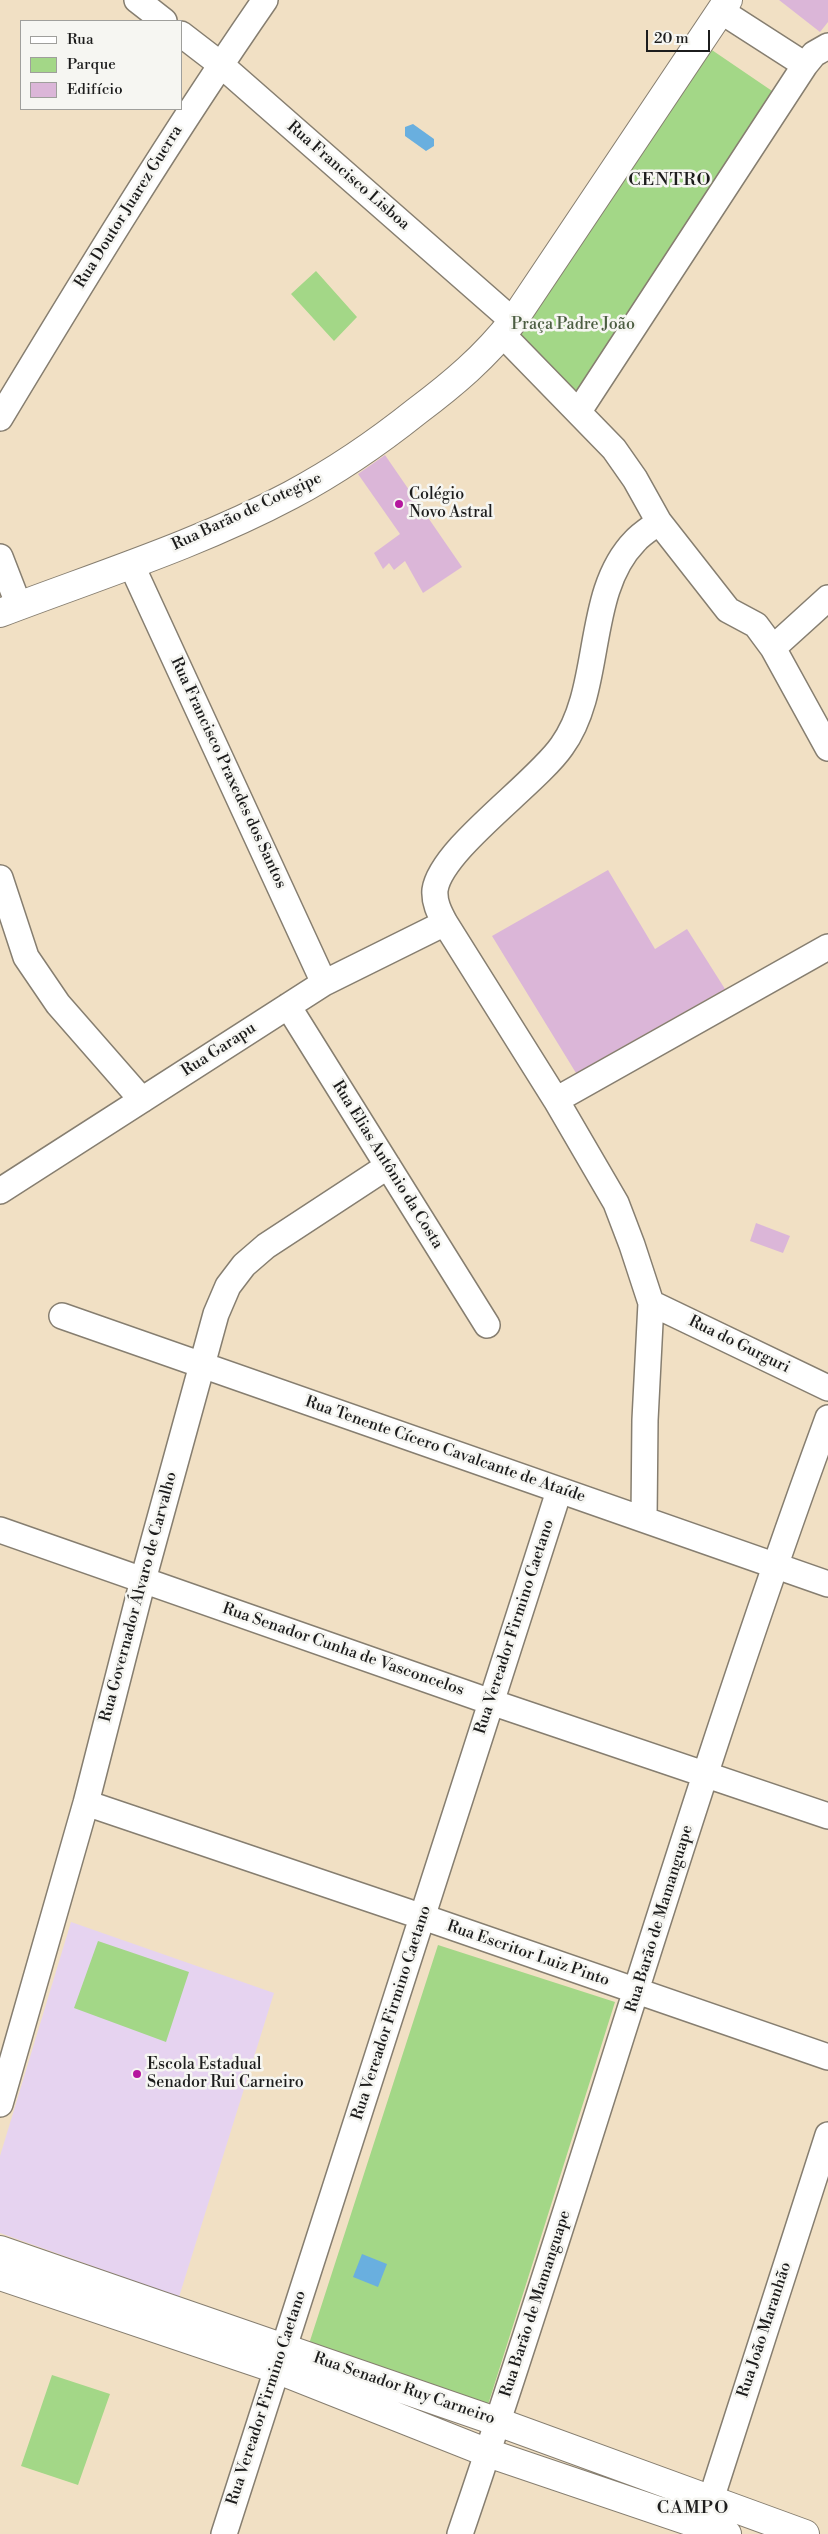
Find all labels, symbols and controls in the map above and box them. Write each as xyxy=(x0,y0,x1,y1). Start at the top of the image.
legend xyxy=(20,20,182,110)
scale bar xyxy=(648,20,712,52)
text: 20 m xyxy=(654,29,689,48)
text: Rua xyxy=(67,30,94,49)
text: Parque xyxy=(67,55,116,74)
text: Edifício xyxy=(67,80,123,99)
street label: Rua Francisco Lisboa xyxy=(283,118,413,234)
street label: Rua Doutor Juarez Guerra xyxy=(71,122,187,292)
district label: CENTRO xyxy=(628,170,712,192)
park label: Praça Padre João xyxy=(511,315,635,335)
street label: Rua Barão de Cotegipe xyxy=(169,469,325,555)
place label: Colégio Novo Astral xyxy=(409,485,493,523)
marker: Colégio Novo Astral xyxy=(393,498,405,510)
street label: Rua Francisco Praxedes dos Santos xyxy=(166,654,290,892)
street label: Rua Garapu xyxy=(178,1019,260,1081)
street label: Rua Elias Antônio da Costa xyxy=(327,1077,447,1253)
street label: Rua do Gurguri xyxy=(685,1312,793,1378)
street label: Rua Tenente Cícero Cavalcante de Ataíde xyxy=(302,1393,588,1507)
street label: Rua Governador Álvaro de Carvalho xyxy=(96,1470,182,1724)
street label: Rua Vereador Firmino Caetano xyxy=(471,1517,559,1737)
street label: Rua Senador Cunha de Vasconcelos xyxy=(220,1599,466,1701)
street label: Rua Barão de Mamanguape xyxy=(622,1823,698,2015)
street label: Rua Vereador Firmino Caetano xyxy=(348,1903,436,2123)
street label: Rua Escritor Luiz Pinto xyxy=(444,1917,612,1991)
place label: Escola Estadual Senador Rui Carneiro xyxy=(147,2055,304,2093)
marker: Escola Estadual Senador Rui Carneiro xyxy=(131,2068,143,2080)
street label: Rua Barão de Mamanguape xyxy=(497,2208,575,2400)
street label: Rua João Maranhão xyxy=(734,2260,796,2400)
street label: Rua Vereador Firmino Caetano xyxy=(223,2288,311,2508)
street label: Rua Senador Ruy Carneiro xyxy=(311,2349,497,2429)
district label: CAMPO xyxy=(656,2498,730,2520)

